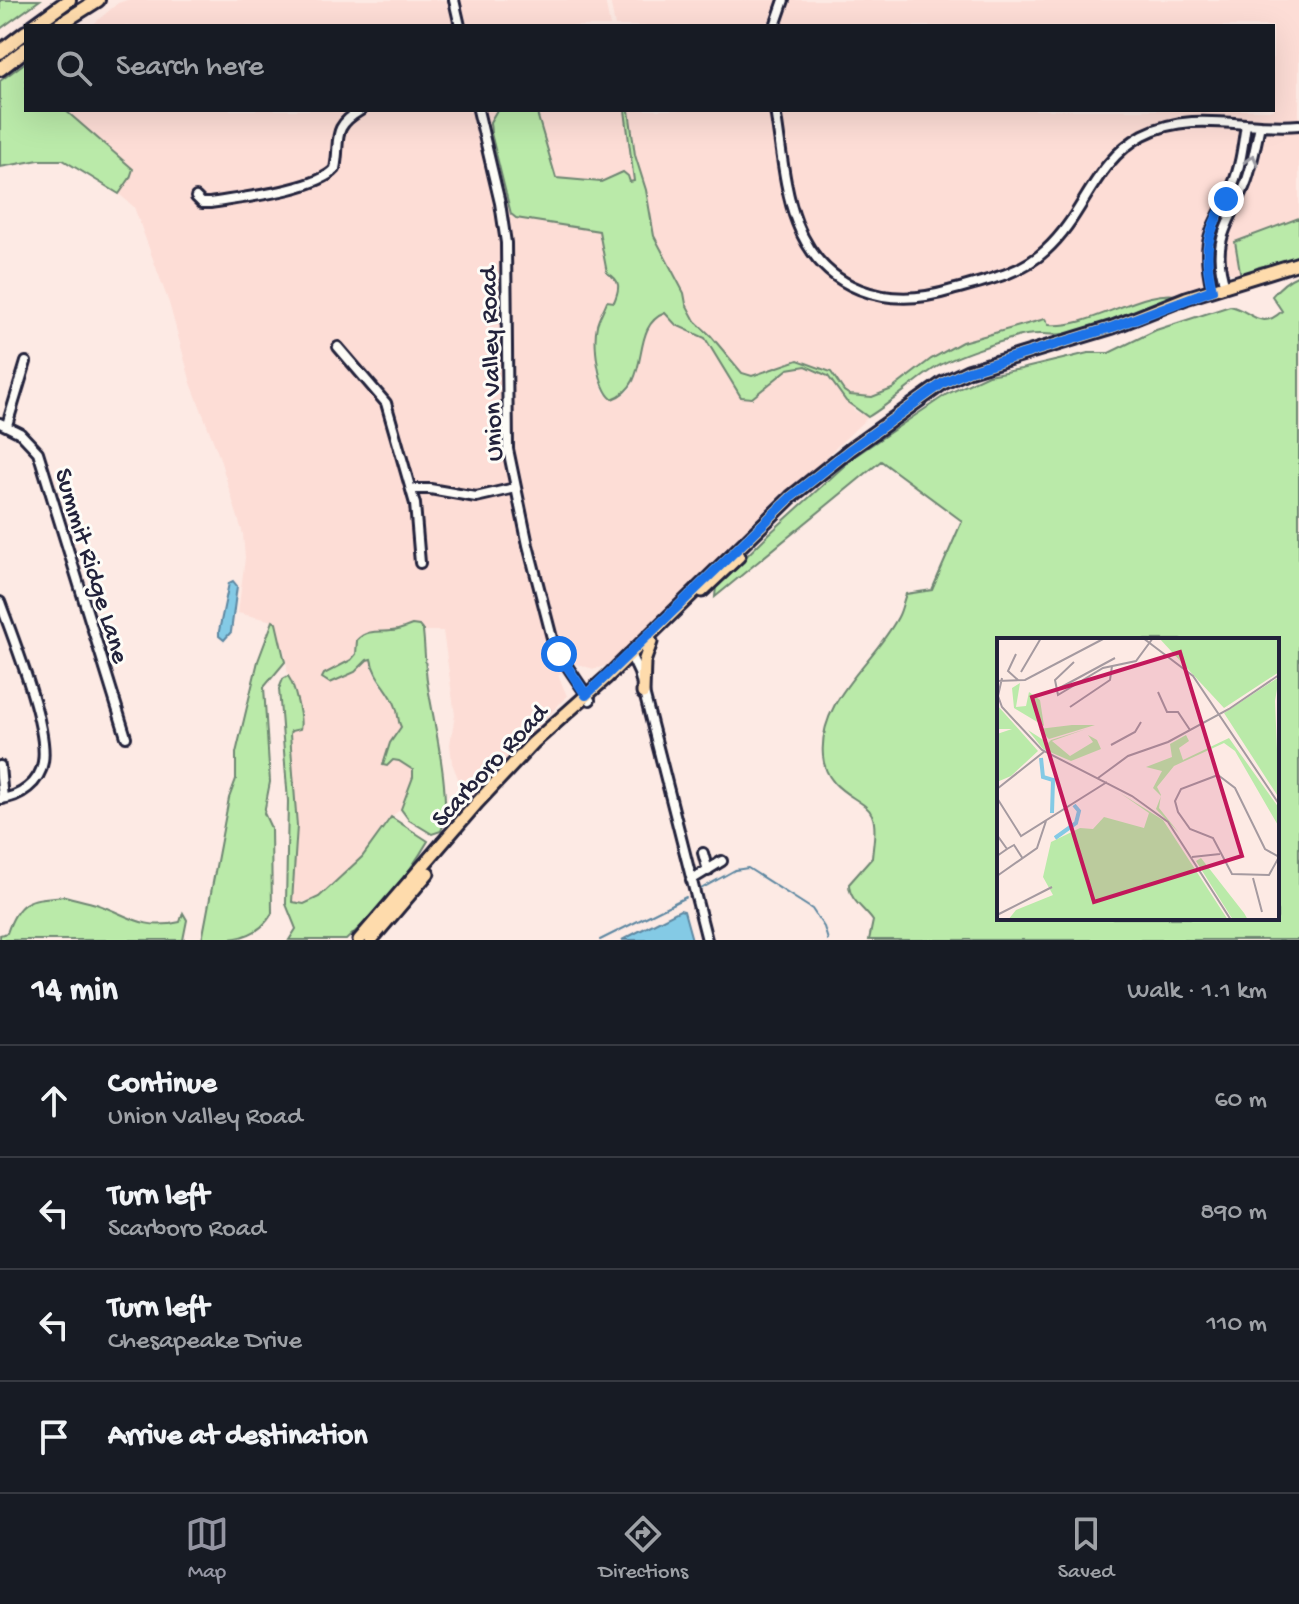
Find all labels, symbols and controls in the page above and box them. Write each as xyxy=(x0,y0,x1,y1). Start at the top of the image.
search box xyxy=(24,24,1275,112)
icon: search xyxy=(52,46,96,90)
text: Search here xyxy=(116,51,264,86)
one-way arrow xyxy=(1243,153,1260,167)
route end xyxy=(1208,181,1244,217)
street label: Union Valley Road xyxy=(475,264,512,462)
street label: Summit Ridge Lane xyxy=(45,465,134,668)
route start xyxy=(541,636,577,672)
inset map xyxy=(997,638,1279,920)
street label: Scarboro Road xyxy=(426,698,557,835)
text: 14 min xyxy=(32,972,118,1012)
text: Walk · 1.1 km xyxy=(1127,977,1267,1008)
text: Continue xyxy=(108,1068,217,1103)
icon: ahead xyxy=(32,1079,76,1123)
text: 60 m xyxy=(1214,1086,1267,1117)
text: Union Valley Road xyxy=(108,1103,303,1134)
text: Turn left xyxy=(108,1180,209,1215)
icon: left xyxy=(32,1191,76,1235)
text: 890 m xyxy=(1200,1198,1267,1229)
text: Scarboro Road xyxy=(108,1215,265,1246)
text: Turn left xyxy=(108,1292,209,1327)
icon: left xyxy=(32,1303,76,1347)
text: 110 m xyxy=(1207,1310,1267,1341)
text: Chesapeake Drive xyxy=(108,1327,302,1358)
icon: arrive xyxy=(32,1415,76,1459)
text: Arrive at destination xyxy=(108,1420,368,1455)
tab: Map xyxy=(185,1512,229,1586)
tab: Directions xyxy=(599,1512,688,1586)
tab: Saved xyxy=(1058,1512,1114,1586)

